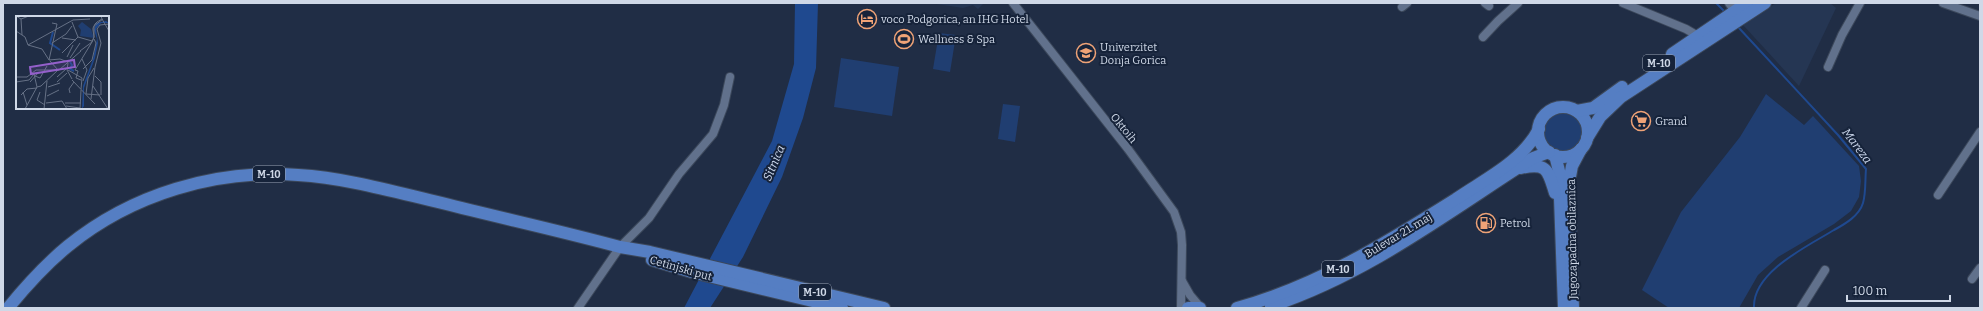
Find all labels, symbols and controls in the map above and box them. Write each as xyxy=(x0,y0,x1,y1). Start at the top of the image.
hotel icon: voco Podgorica, an IHG Hotel xyxy=(856,8,878,30)
place label: voco Podgorica, an IHG Hotel xyxy=(880,13,1029,26)
inset map xyxy=(16,16,109,109)
sports icon: Wellness & Spa xyxy=(893,28,915,50)
place label: Wellness & Spa xyxy=(918,33,995,46)
place label: Univerzitet Donja Gorica xyxy=(1100,41,1166,67)
school or university icon: Univerzitet Donja Gorica xyxy=(1075,42,1097,64)
road number: M-10 xyxy=(1643,55,1675,71)
supermarket icon: Grand xyxy=(1630,110,1652,132)
street label: Oktoih xyxy=(1108,111,1140,146)
place label: Grand xyxy=(1655,115,1688,128)
water label: Mareza xyxy=(1839,126,1875,166)
water label: Sitnica xyxy=(760,143,788,183)
road number: M-10 xyxy=(253,166,285,182)
street label: Jugozapadna obilaznica xyxy=(1565,179,1580,300)
street label: Bulevar 21. maj xyxy=(1362,210,1434,261)
fuel station icon: Petrol xyxy=(1475,212,1497,234)
place label: Petrol xyxy=(1500,217,1530,230)
street label: Cetinjski put xyxy=(648,253,714,284)
road number: M-10 xyxy=(1322,261,1354,277)
scale bar xyxy=(1847,277,1950,303)
road number: M-10 xyxy=(799,284,831,300)
text: 100 m xyxy=(1853,284,1888,298)

